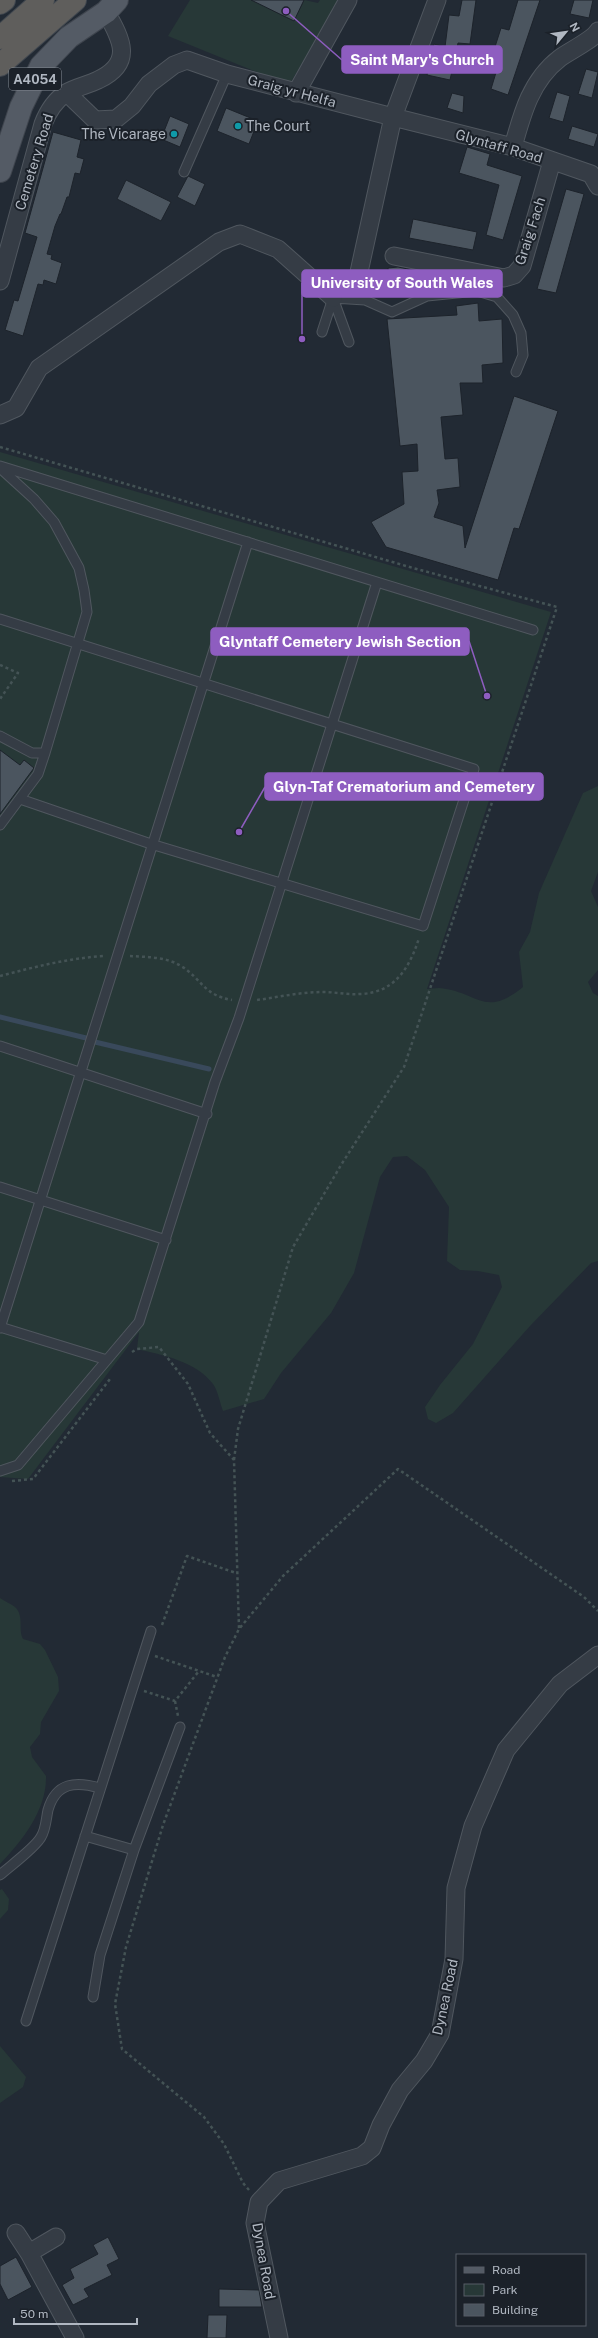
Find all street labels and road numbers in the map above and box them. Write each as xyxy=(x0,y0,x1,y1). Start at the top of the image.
road number: A4054 xyxy=(9,68,61,90)
street label: Graig yr Helfa xyxy=(246,72,338,110)
street label: Cemetery Road xyxy=(12,112,56,212)
street label: Glyntaff Road xyxy=(454,126,544,166)
street label: Graig Fach xyxy=(512,195,548,267)
street label: Dynea Road xyxy=(429,1957,461,2037)
street label: Dynea Road xyxy=(249,2221,279,2301)

